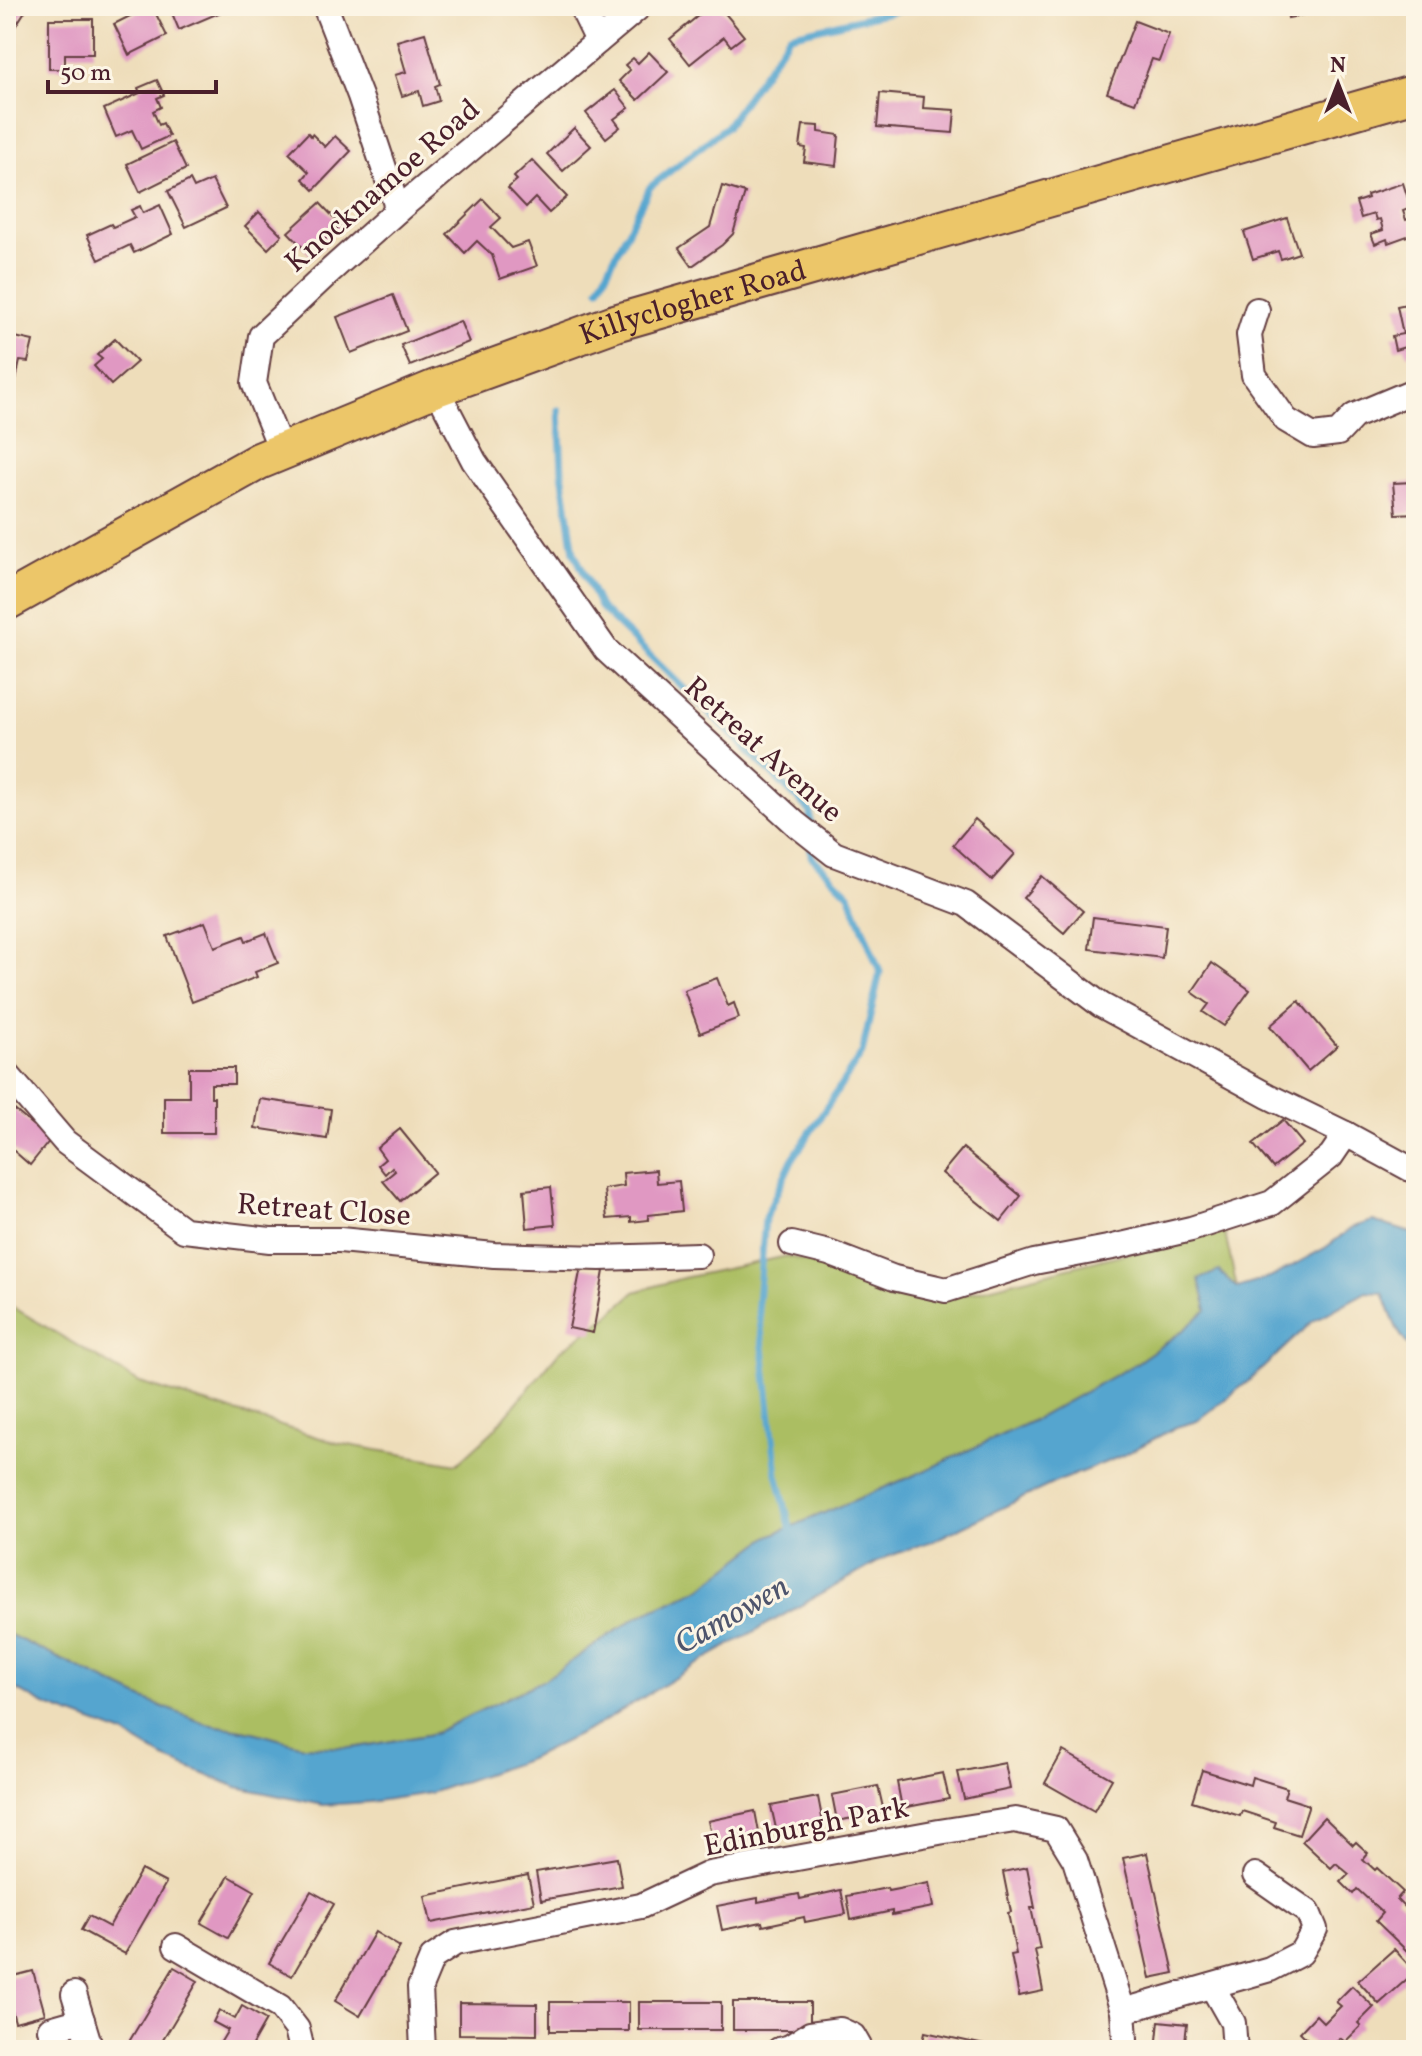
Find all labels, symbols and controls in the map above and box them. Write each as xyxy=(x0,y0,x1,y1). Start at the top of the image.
scale bar xyxy=(48,44,216,94)
north arrow xyxy=(1298,44,1378,124)
text: N xyxy=(1330,51,1346,82)
text: 50 m xyxy=(60,57,112,91)
street label: Knocknamoe Road xyxy=(276,90,490,283)
street label: Killyclogher Road xyxy=(574,250,811,357)
street label: Retreat Avenue xyxy=(674,668,851,833)
street label: Retreat Close xyxy=(236,1184,412,1238)
water label: Camowen xyxy=(667,1566,798,1667)
street label: Edinburgh Park xyxy=(700,1787,913,1868)

